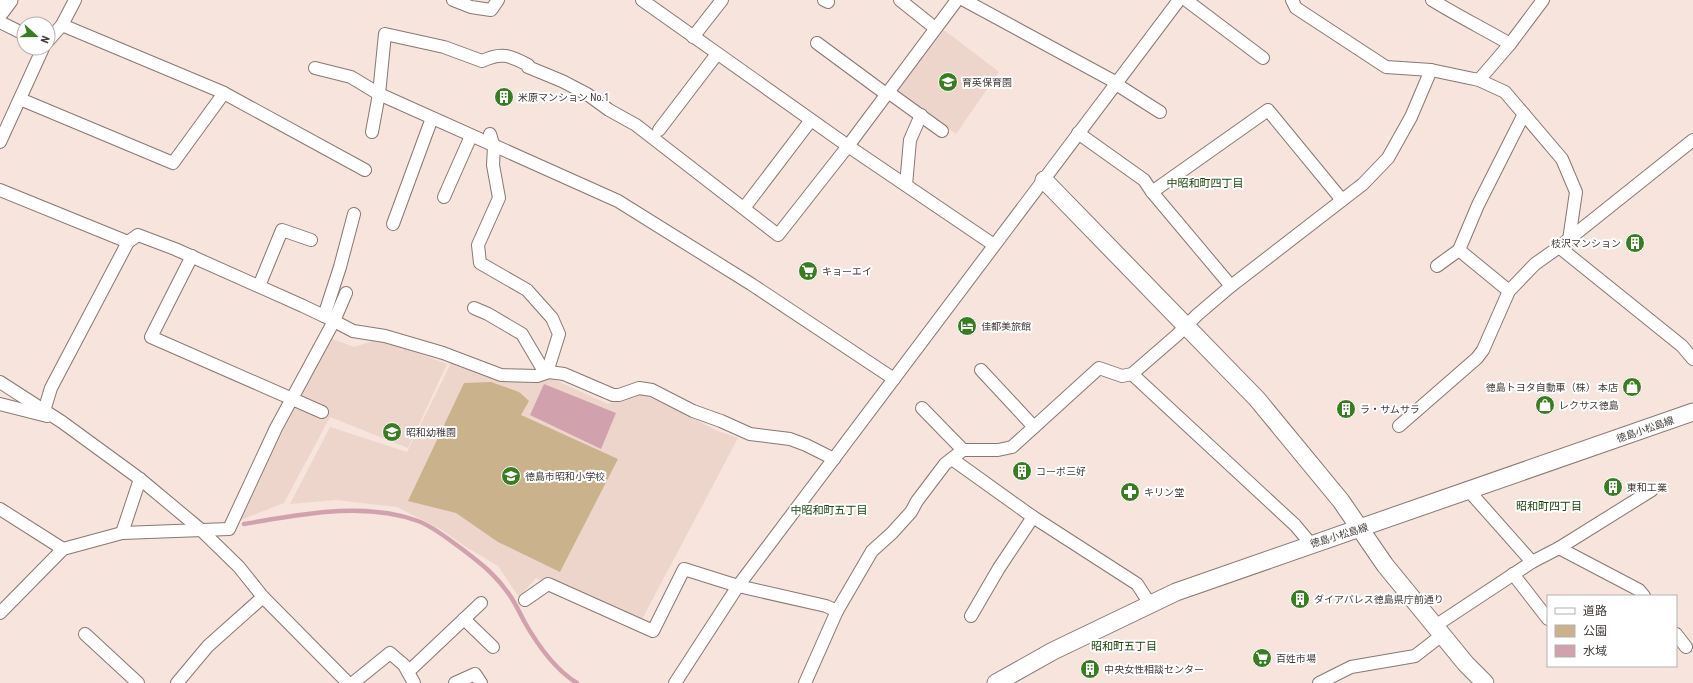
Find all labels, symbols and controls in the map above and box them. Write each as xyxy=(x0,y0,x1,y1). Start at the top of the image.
north arrow xyxy=(16,16,56,56)
text: N xyxy=(38,34,52,45)
school or university icon: 育英保育園 xyxy=(937,71,959,93)
place label: 育英保育園 xyxy=(962,77,1012,88)
building icon: 米原マンション No.1 xyxy=(493,86,515,108)
place label: 米原マンション No.1 xyxy=(518,92,609,103)
district label: 中昭和町四丁目 xyxy=(1167,177,1244,190)
building icon: 枝沢マンション xyxy=(1624,232,1646,254)
place label: 枝沢マンション xyxy=(1551,238,1621,249)
supermarket icon: キョーエイ xyxy=(797,260,819,282)
place label: キョーエイ xyxy=(822,266,872,277)
hotel icon: 佳都美旅館 xyxy=(956,315,978,337)
place label: 佳都美旅館 xyxy=(981,321,1031,332)
shop icon: 徳島トヨタ自動車（株） 本店 xyxy=(1621,376,1643,398)
place label: 徳島トヨタ自動車（株） 本店 xyxy=(1486,382,1618,393)
shop icon: レクサス徳島 xyxy=(1534,394,1556,416)
building icon: ラ・サムサラ xyxy=(1335,398,1357,420)
place label: レクサス徳島 xyxy=(1559,400,1619,411)
place label: ラ・サムサラ xyxy=(1360,404,1420,415)
street label: 徳島小松島線 xyxy=(1615,415,1675,444)
school or university icon: 昭和幼稚園 xyxy=(381,421,403,443)
place label: 昭和幼稚園 xyxy=(406,427,456,438)
building icon: コーポ三好 xyxy=(1011,460,1033,482)
school or university icon: 徳島市昭和小学校 xyxy=(500,465,522,487)
place label: コーポ三好 xyxy=(1036,466,1086,477)
place label: 徳島市昭和小学校 xyxy=(525,471,605,482)
building icon: 東和工業 xyxy=(1602,476,1624,498)
pharmacy icon: キリン堂 xyxy=(1119,481,1141,503)
place label: 東和工業 xyxy=(1627,482,1667,493)
place label: キリン堂 xyxy=(1144,487,1184,498)
district label: 昭和町四丁目 xyxy=(1516,500,1582,513)
district label: 中昭和町五丁目 xyxy=(791,504,868,517)
street label: 徳島小松島線 xyxy=(1309,521,1369,550)
building icon: ダイアパレス徳島県庁前通り xyxy=(1289,588,1311,610)
place label: ダイアパレス徳島県庁前通り xyxy=(1314,594,1444,605)
legend xyxy=(1547,595,1677,667)
text: 道路 xyxy=(1583,604,1607,618)
text: 公園 xyxy=(1583,624,1607,638)
district label: 昭和町五丁目 xyxy=(1091,640,1157,653)
text: 水域 xyxy=(1583,644,1607,658)
supermarket icon: 百姓市場 xyxy=(1251,647,1273,669)
place label: 百姓市場 xyxy=(1276,653,1316,664)
building icon: 中央女性相談センター xyxy=(1079,658,1101,680)
place label: 中央女性相談センター xyxy=(1104,664,1204,675)

